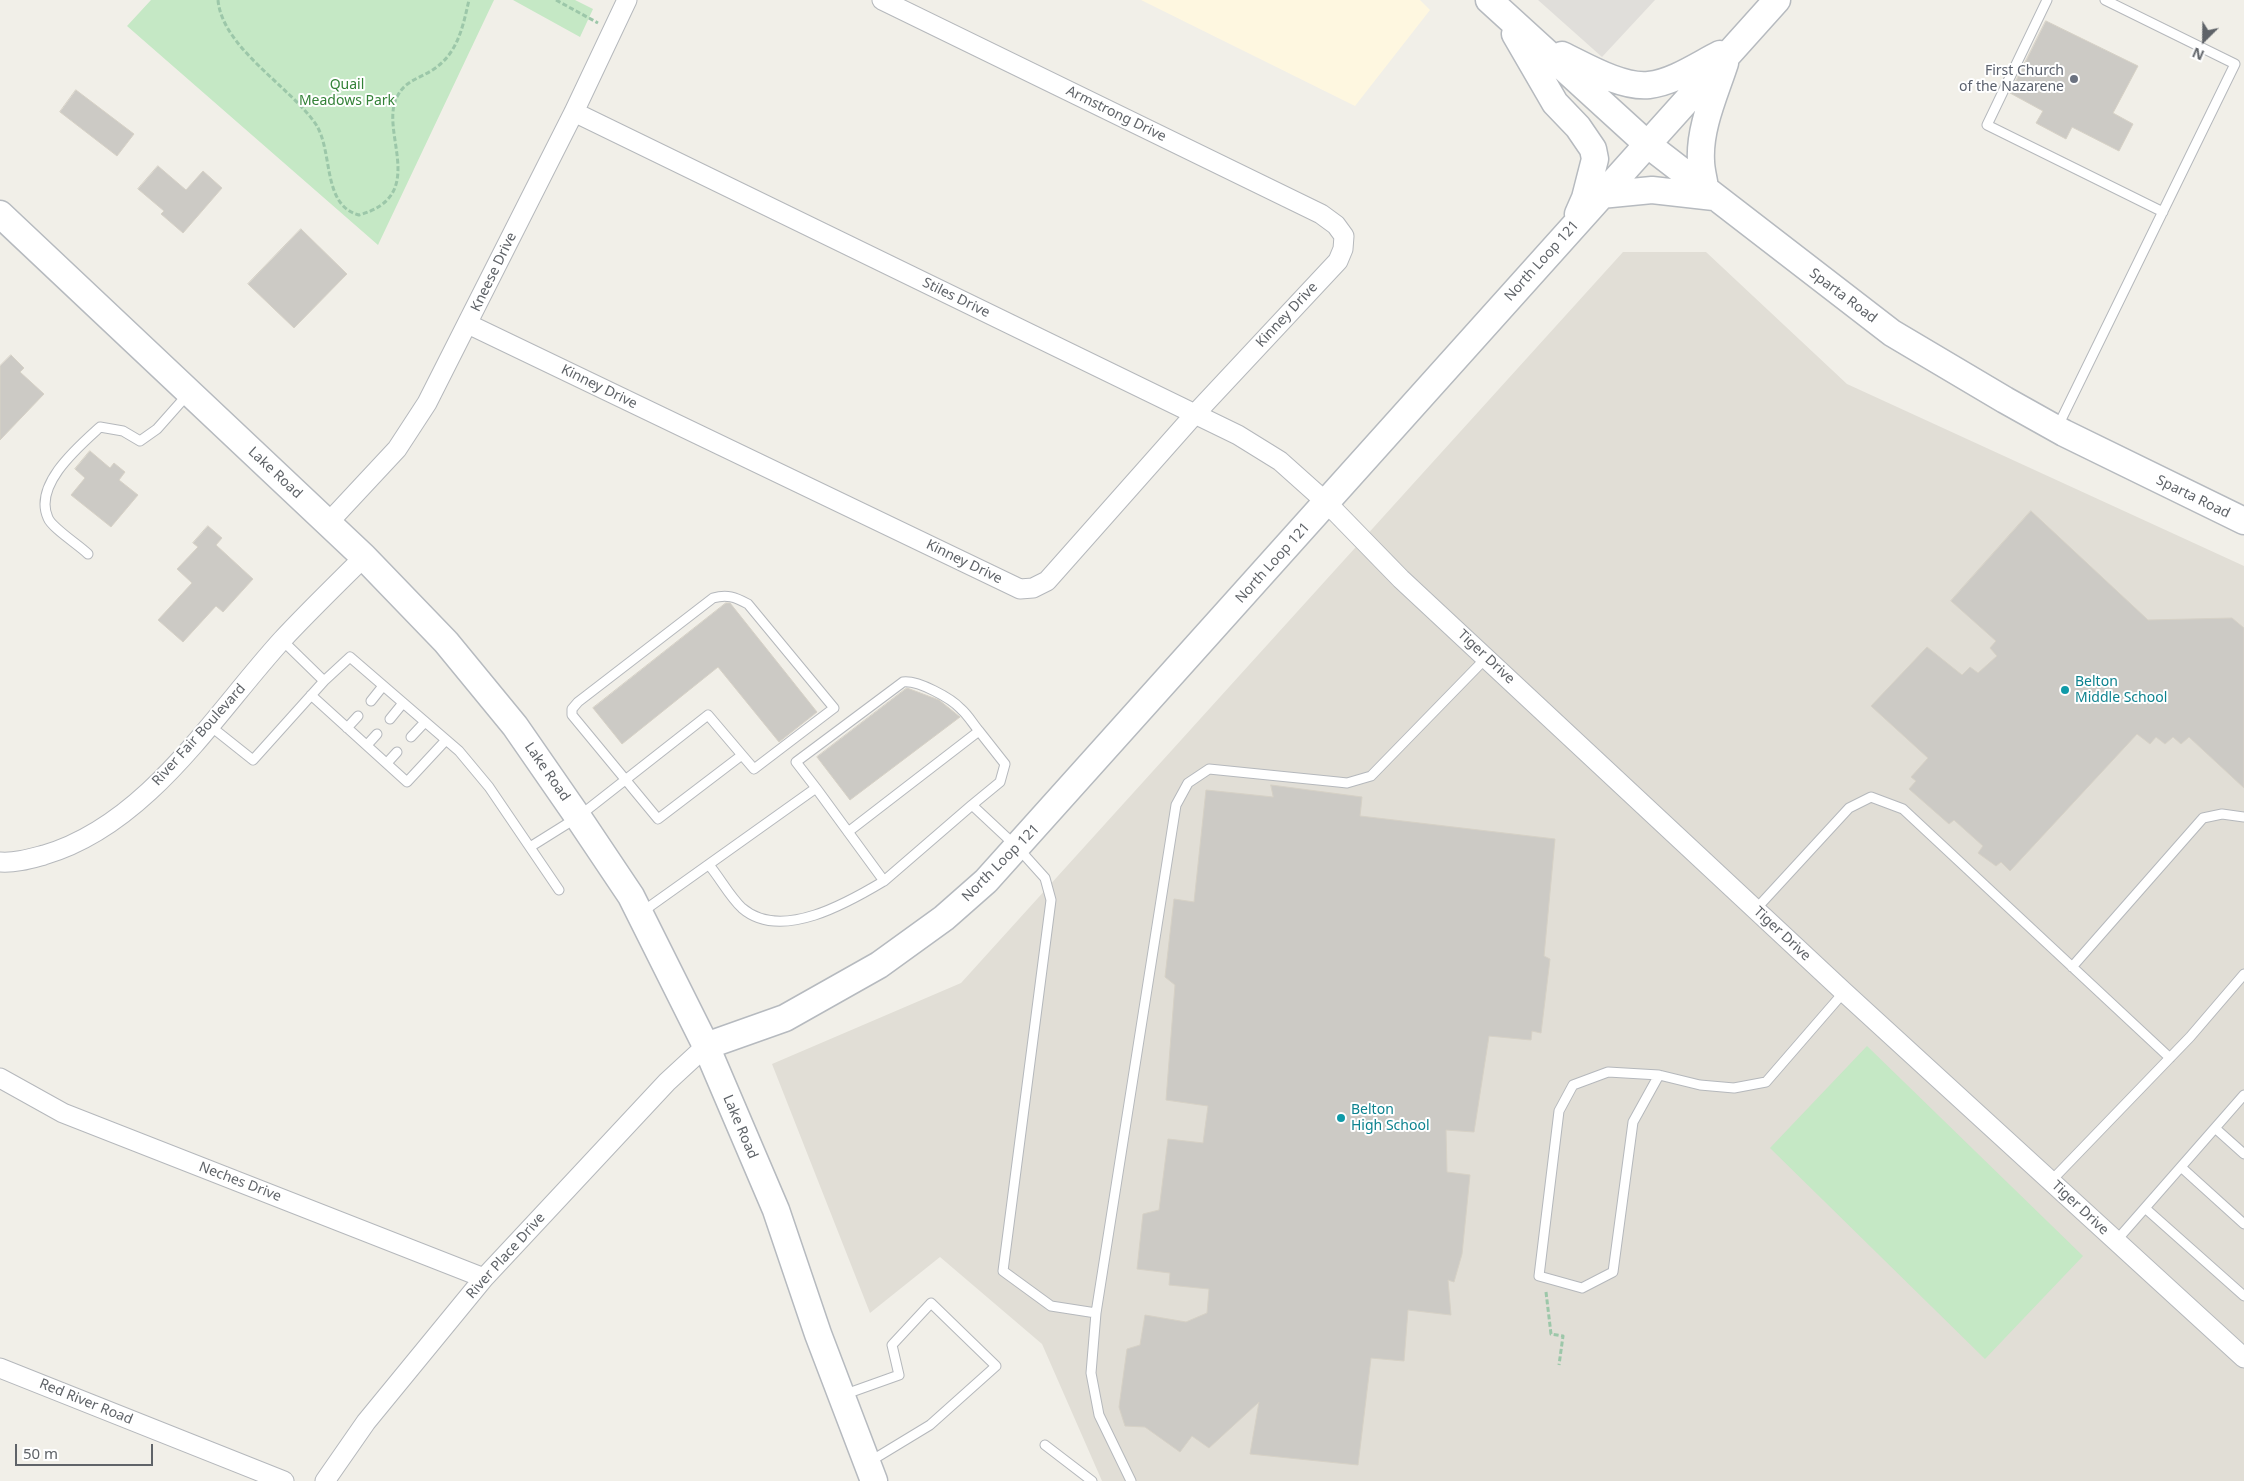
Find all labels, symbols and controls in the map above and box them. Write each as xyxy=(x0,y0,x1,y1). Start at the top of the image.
north arrow xyxy=(2179,15,2229,65)
text: N xyxy=(2189,43,2207,65)
place label: First Church of the Nazarene xyxy=(1959,63,2064,95)
marker: First Church of the Nazarene xyxy=(2068,73,2080,85)
park label: Quail Meadows Park xyxy=(299,77,395,110)
street label: Armstrong Drive xyxy=(1063,83,1169,145)
street label: North Loop 121 xyxy=(1501,217,1583,305)
street label: Kneese Drive xyxy=(468,230,520,314)
street label: Sparta Road xyxy=(1806,265,1880,327)
street label: Stiles Drive xyxy=(920,274,992,322)
street label: Kinney Drive xyxy=(1253,279,1321,351)
street label: Kinney Drive xyxy=(558,361,640,413)
street label: Lake Road xyxy=(244,444,306,502)
street label: Sparta Road xyxy=(2153,472,2233,522)
street label: North Loop 121 xyxy=(1232,519,1314,607)
street label: Kinney Drive xyxy=(923,536,1005,588)
street label: Tiger Drive xyxy=(1454,626,1518,688)
place label: Belton Middle School xyxy=(2075,674,2167,706)
street label: River Fair Boulevard xyxy=(149,681,249,789)
marker: Belton Middle School xyxy=(2059,684,2071,696)
street label: Lake Road xyxy=(521,739,573,805)
street label: North Loop 121 xyxy=(959,821,1043,905)
street label: Tiger Drive xyxy=(1750,903,1814,965)
street label: Lake Road xyxy=(719,1092,761,1162)
place label: Belton High School xyxy=(1351,1102,1429,1134)
marker: Belton High School xyxy=(1335,1112,1347,1124)
street label: Neches Drive xyxy=(196,1159,284,1205)
street label: Tiger Drive xyxy=(2048,1177,2112,1239)
street label: River Place Drive xyxy=(463,1210,549,1302)
street label: Red River Road xyxy=(37,1376,135,1428)
scale bar xyxy=(18,1434,155,1466)
text: 50 m xyxy=(23,1443,58,1463)

